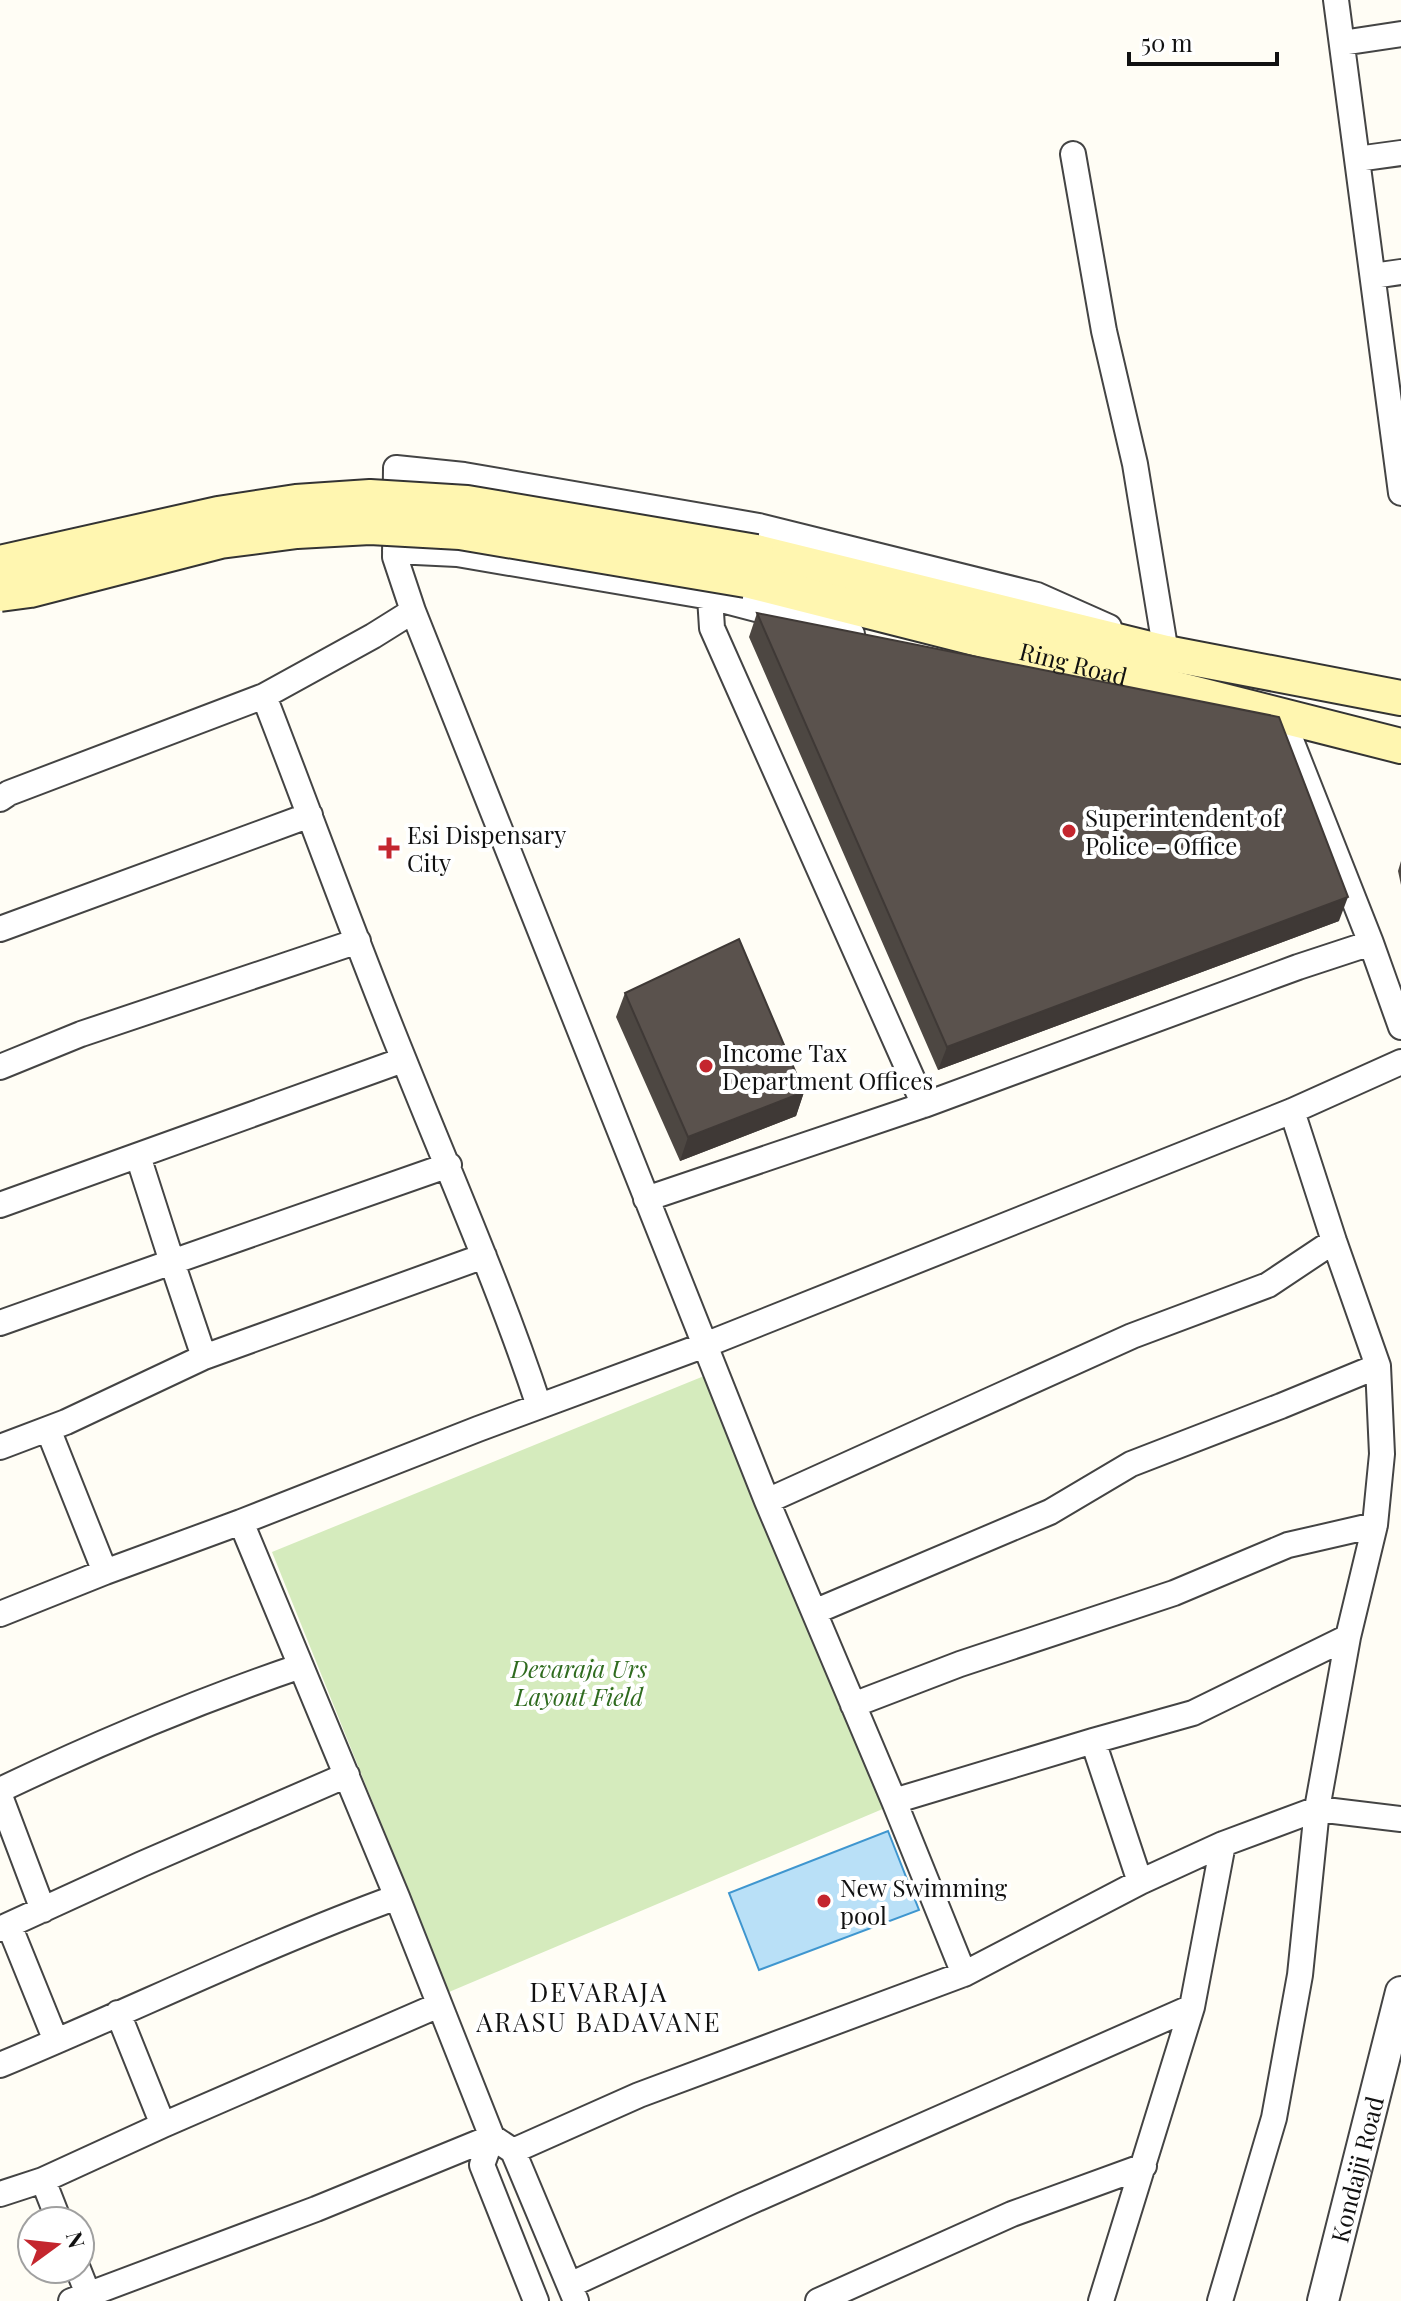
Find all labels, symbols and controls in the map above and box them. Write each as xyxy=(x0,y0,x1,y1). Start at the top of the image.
scale bar xyxy=(1129,16,1277,66)
text: 50 m xyxy=(1141,26,1193,58)
street label: Ring Road xyxy=(1016,634,1131,692)
place label: Superintendent of Police - Office xyxy=(1085,801,1283,861)
place label: Esi Dispensary City xyxy=(407,818,566,878)
marker: Superintendent of Police - Office xyxy=(1060,822,1078,840)
marker: Esi Dispensary City xyxy=(378,837,400,859)
place label: Income Tax Department Offices xyxy=(722,1036,933,1096)
marker: Income Tax Department Offices xyxy=(697,1057,715,1075)
park label: Devaraja Urs Layout Field xyxy=(510,1652,647,1712)
place label: New Swimming pool xyxy=(840,1871,1008,1931)
marker: New Swimming pool xyxy=(815,1892,833,1910)
district label: DEVARAJA ARASU BADAVANE xyxy=(475,1974,722,2039)
street label: Kondajji Road xyxy=(1322,2093,1390,2246)
north arrow xyxy=(16,2205,96,2285)
text: N xyxy=(60,2228,93,2251)

